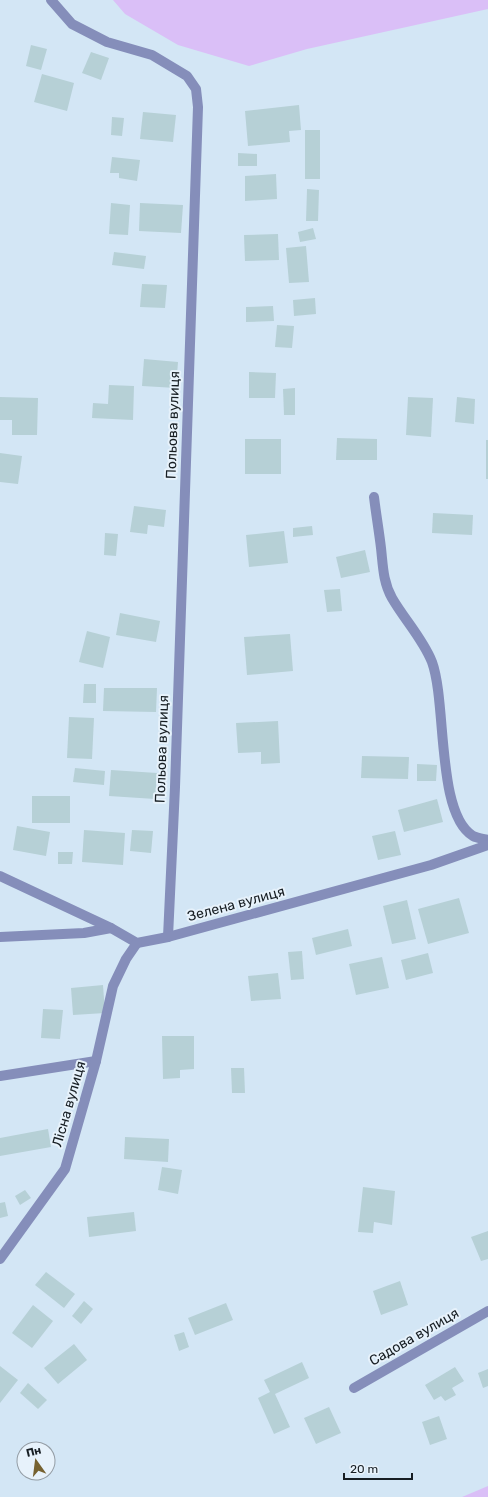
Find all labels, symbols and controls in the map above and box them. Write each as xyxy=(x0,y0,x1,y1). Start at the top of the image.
street label: Польова вулиця xyxy=(163,371,183,479)
street label: Польова вулиця xyxy=(152,695,172,803)
street label: Зелена вулиця xyxy=(185,883,287,925)
street label: Лісна вулиця xyxy=(49,1059,89,1149)
street label: Садова вулиця xyxy=(366,1305,462,1369)
north arrow xyxy=(16,1441,56,1481)
text: Пн xyxy=(25,1444,43,1460)
scale bar xyxy=(344,1455,412,1481)
text: 20 m xyxy=(350,1462,378,1476)

